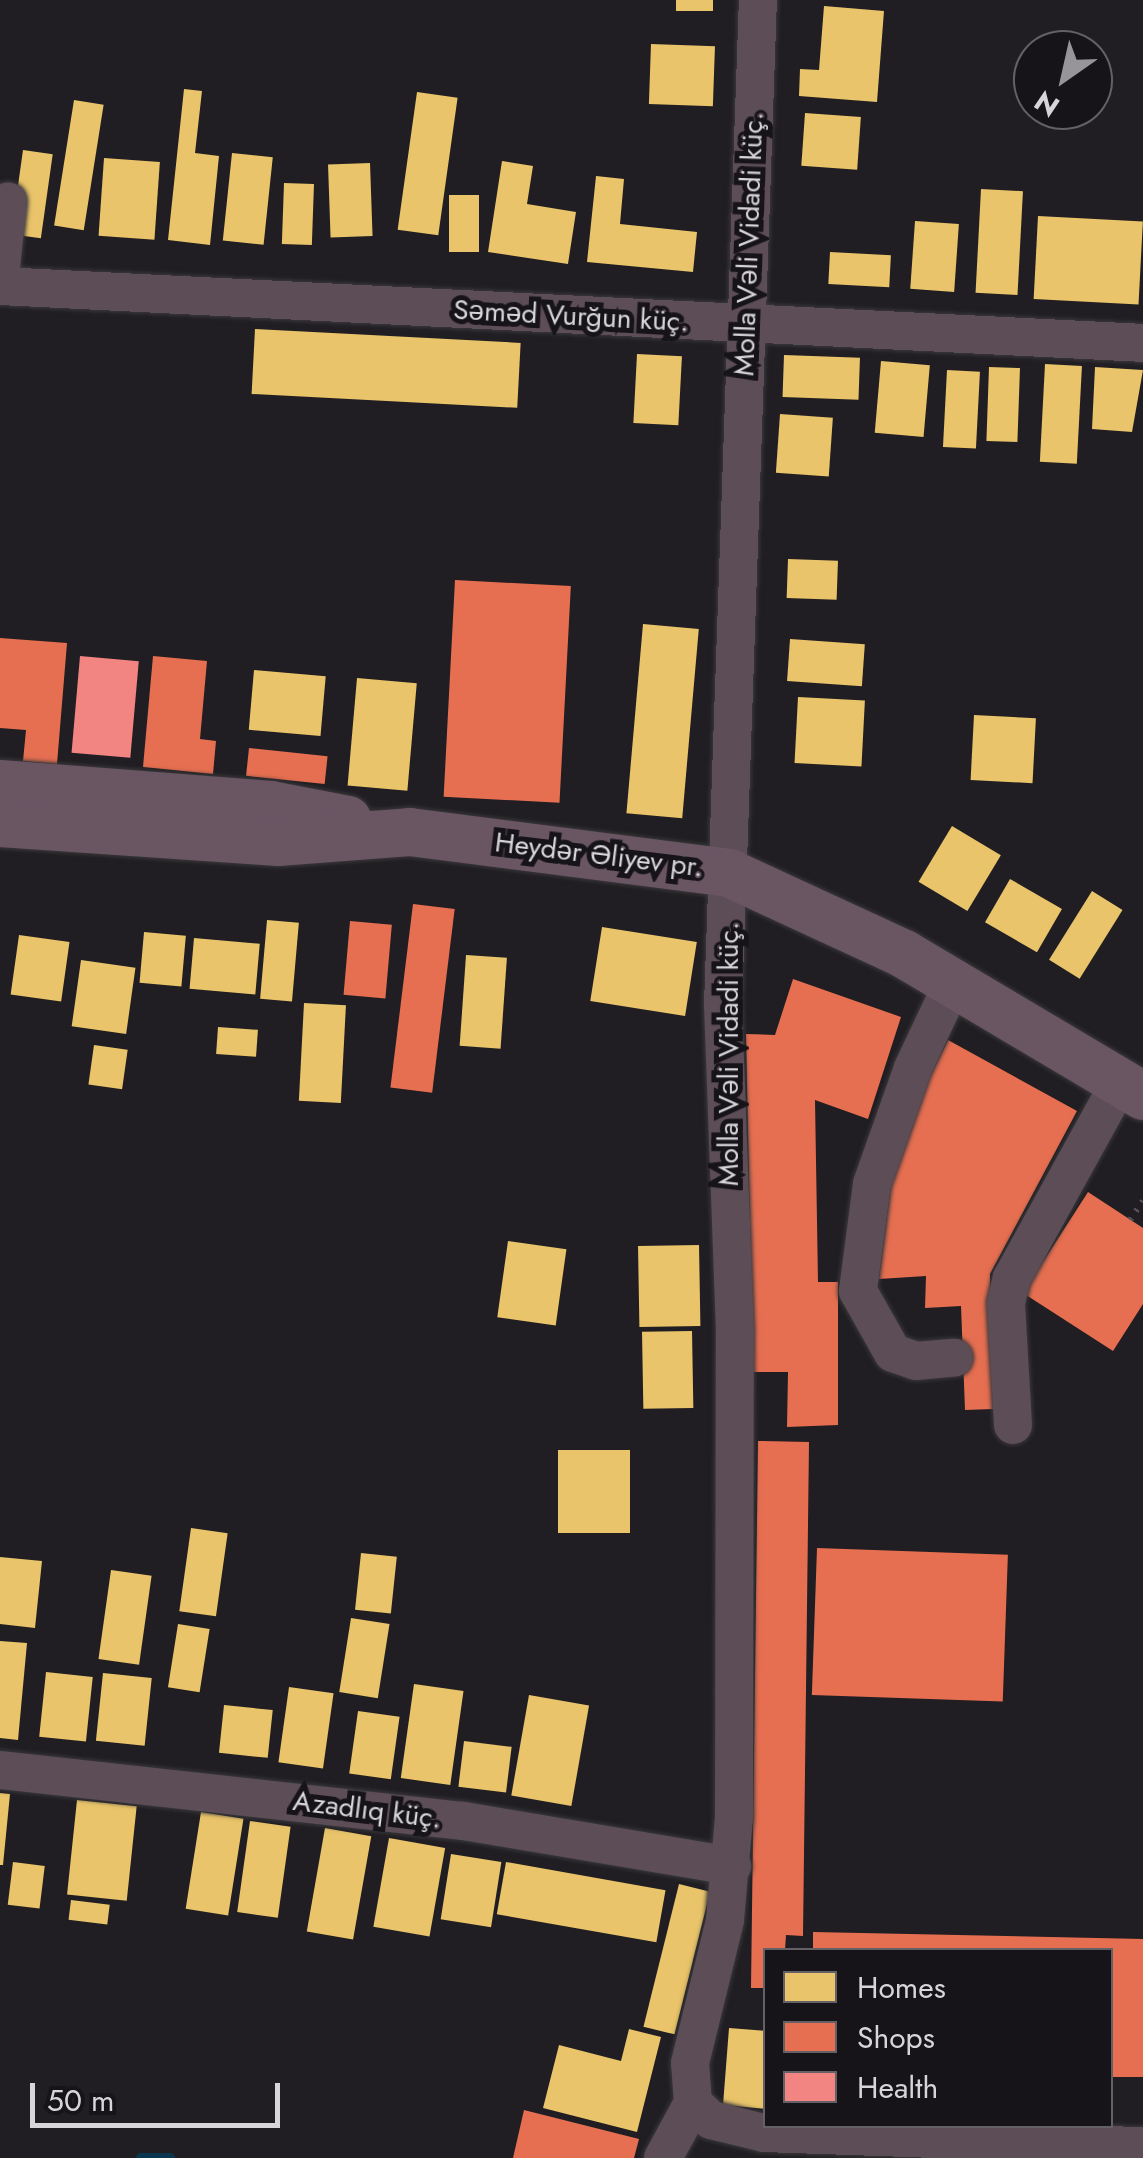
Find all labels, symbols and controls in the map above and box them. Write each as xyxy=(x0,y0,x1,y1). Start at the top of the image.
north arrow xyxy=(1013,30,1113,130)
text: N xyxy=(1026,80,1068,127)
street label: Molla Vəli Vidadi küç. xyxy=(728,111,770,377)
street label: Səməd Vurğun küç. xyxy=(452,293,690,339)
street label: Heydər Əliyev pr. xyxy=(493,826,705,884)
street label: Molla Vəli Vidadi küç. xyxy=(712,922,746,1186)
street label: Azadlıq küç. xyxy=(291,1784,443,1836)
legend xyxy=(763,1948,1113,2128)
text: Homes xyxy=(857,1966,946,2009)
text: Shops xyxy=(857,2016,935,2059)
scale bar xyxy=(35,2063,285,2125)
text: Health xyxy=(857,2066,938,2109)
text: 50 m xyxy=(47,2079,114,2122)

